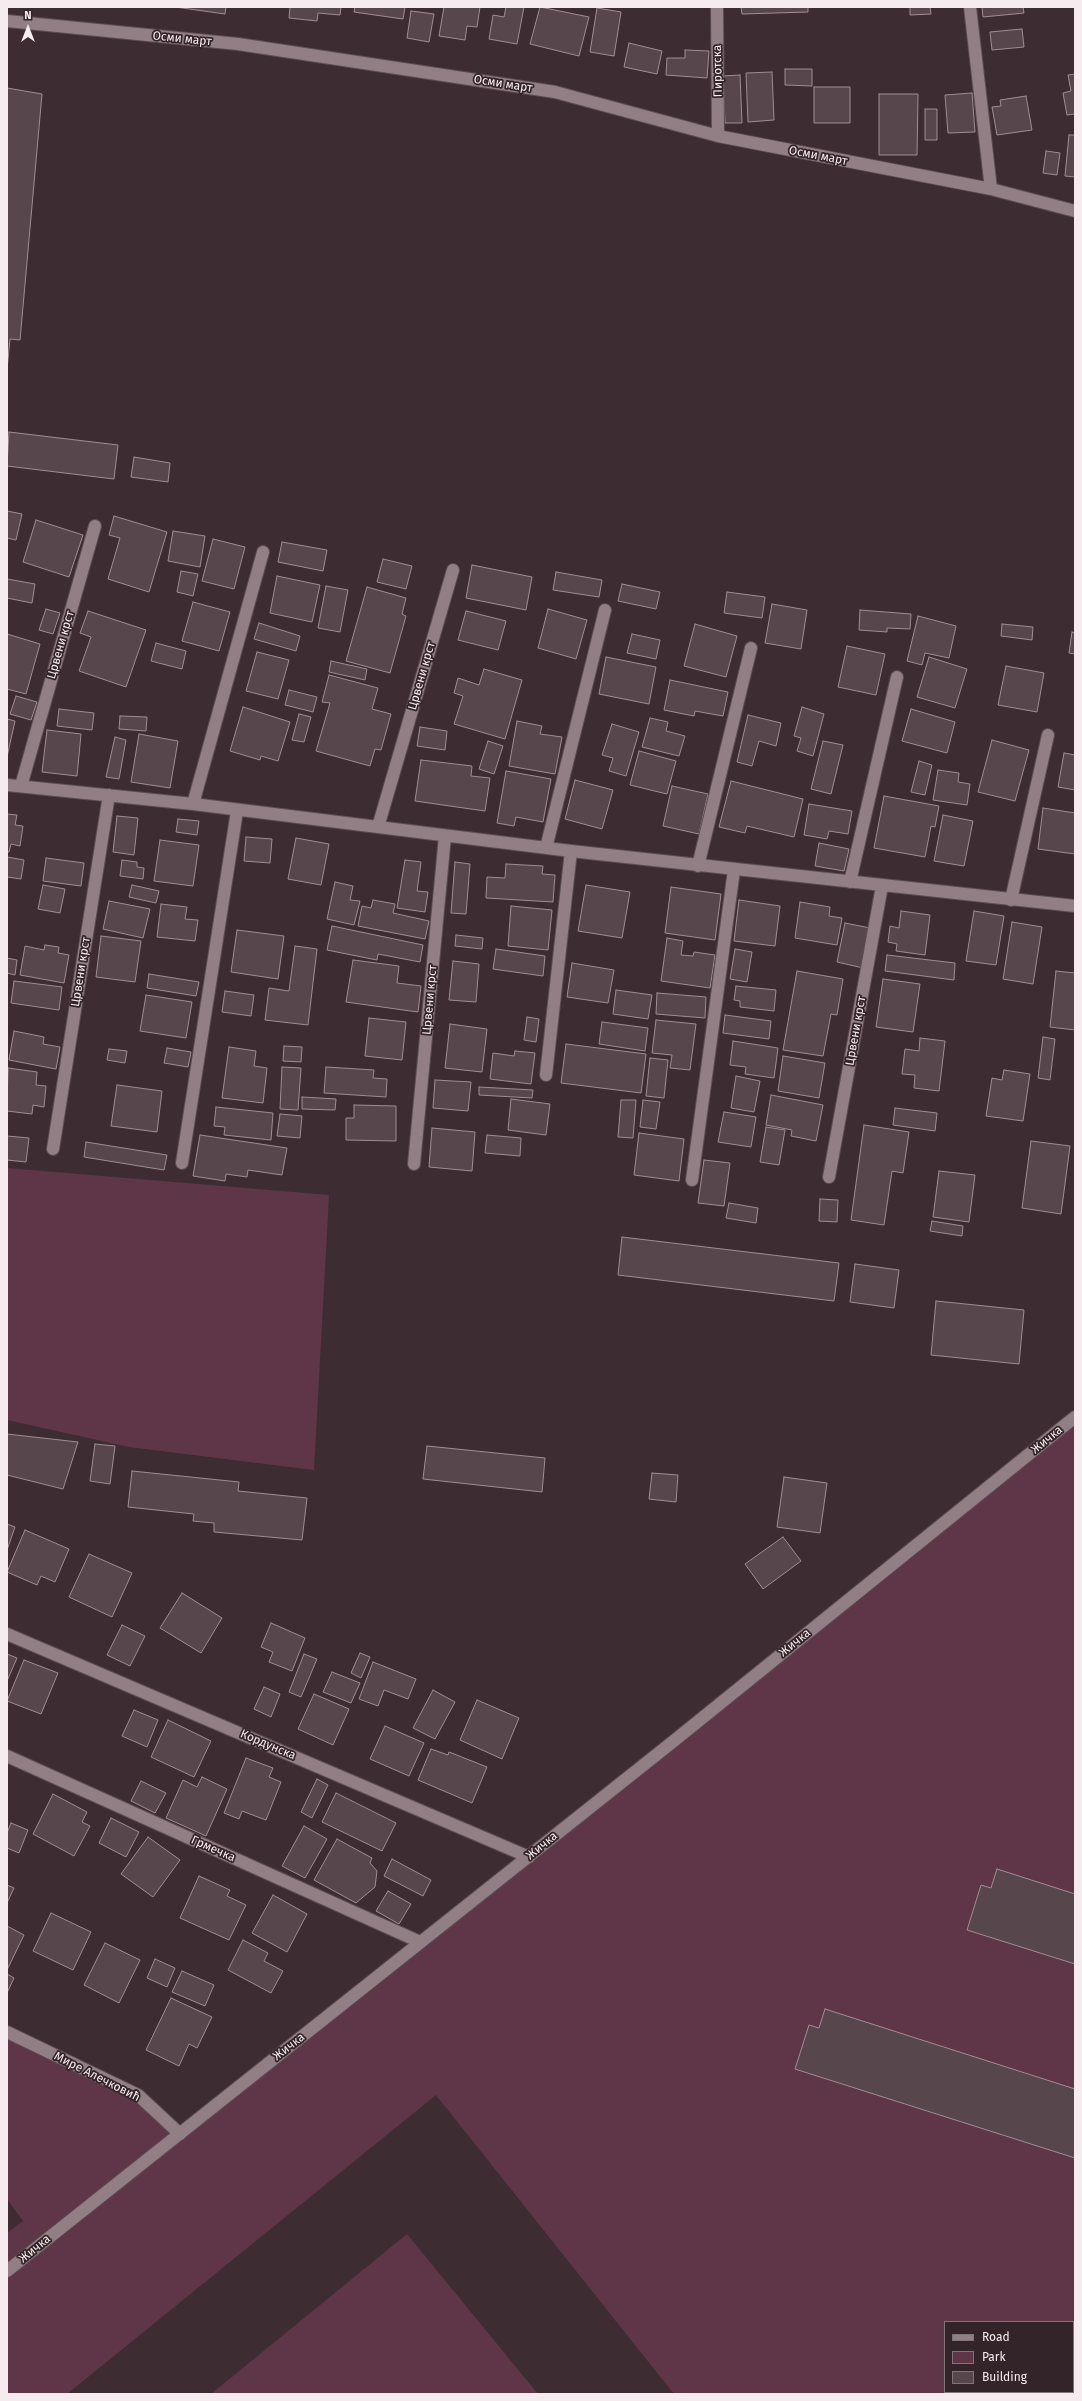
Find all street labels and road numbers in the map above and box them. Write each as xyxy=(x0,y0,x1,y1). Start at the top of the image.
street label: Осми март xyxy=(152,29,212,49)
street label: Пиротска xyxy=(710,45,726,97)
street label: Осми март xyxy=(473,72,533,96)
street label: Осми март xyxy=(788,143,848,169)
street label: Црвени крст xyxy=(44,609,78,681)
street label: Црвени крст xyxy=(405,640,439,712)
street label: Црвени крст xyxy=(68,936,94,1008)
street label: Црвени крст xyxy=(420,964,440,1036)
street label: Црвени крст xyxy=(843,995,869,1067)
street label: Жичка xyxy=(1028,1423,1066,1457)
street label: Жичка xyxy=(776,1626,814,1660)
street label: Кордунска xyxy=(238,1727,298,1763)
street label: Жичка xyxy=(523,1829,561,1863)
street label: Грмечка xyxy=(189,1833,237,1865)
street label: Жичка xyxy=(270,2030,308,2064)
street label: Мире Алечковић xyxy=(52,2049,142,2105)
street label: Жичка xyxy=(16,2232,54,2266)

